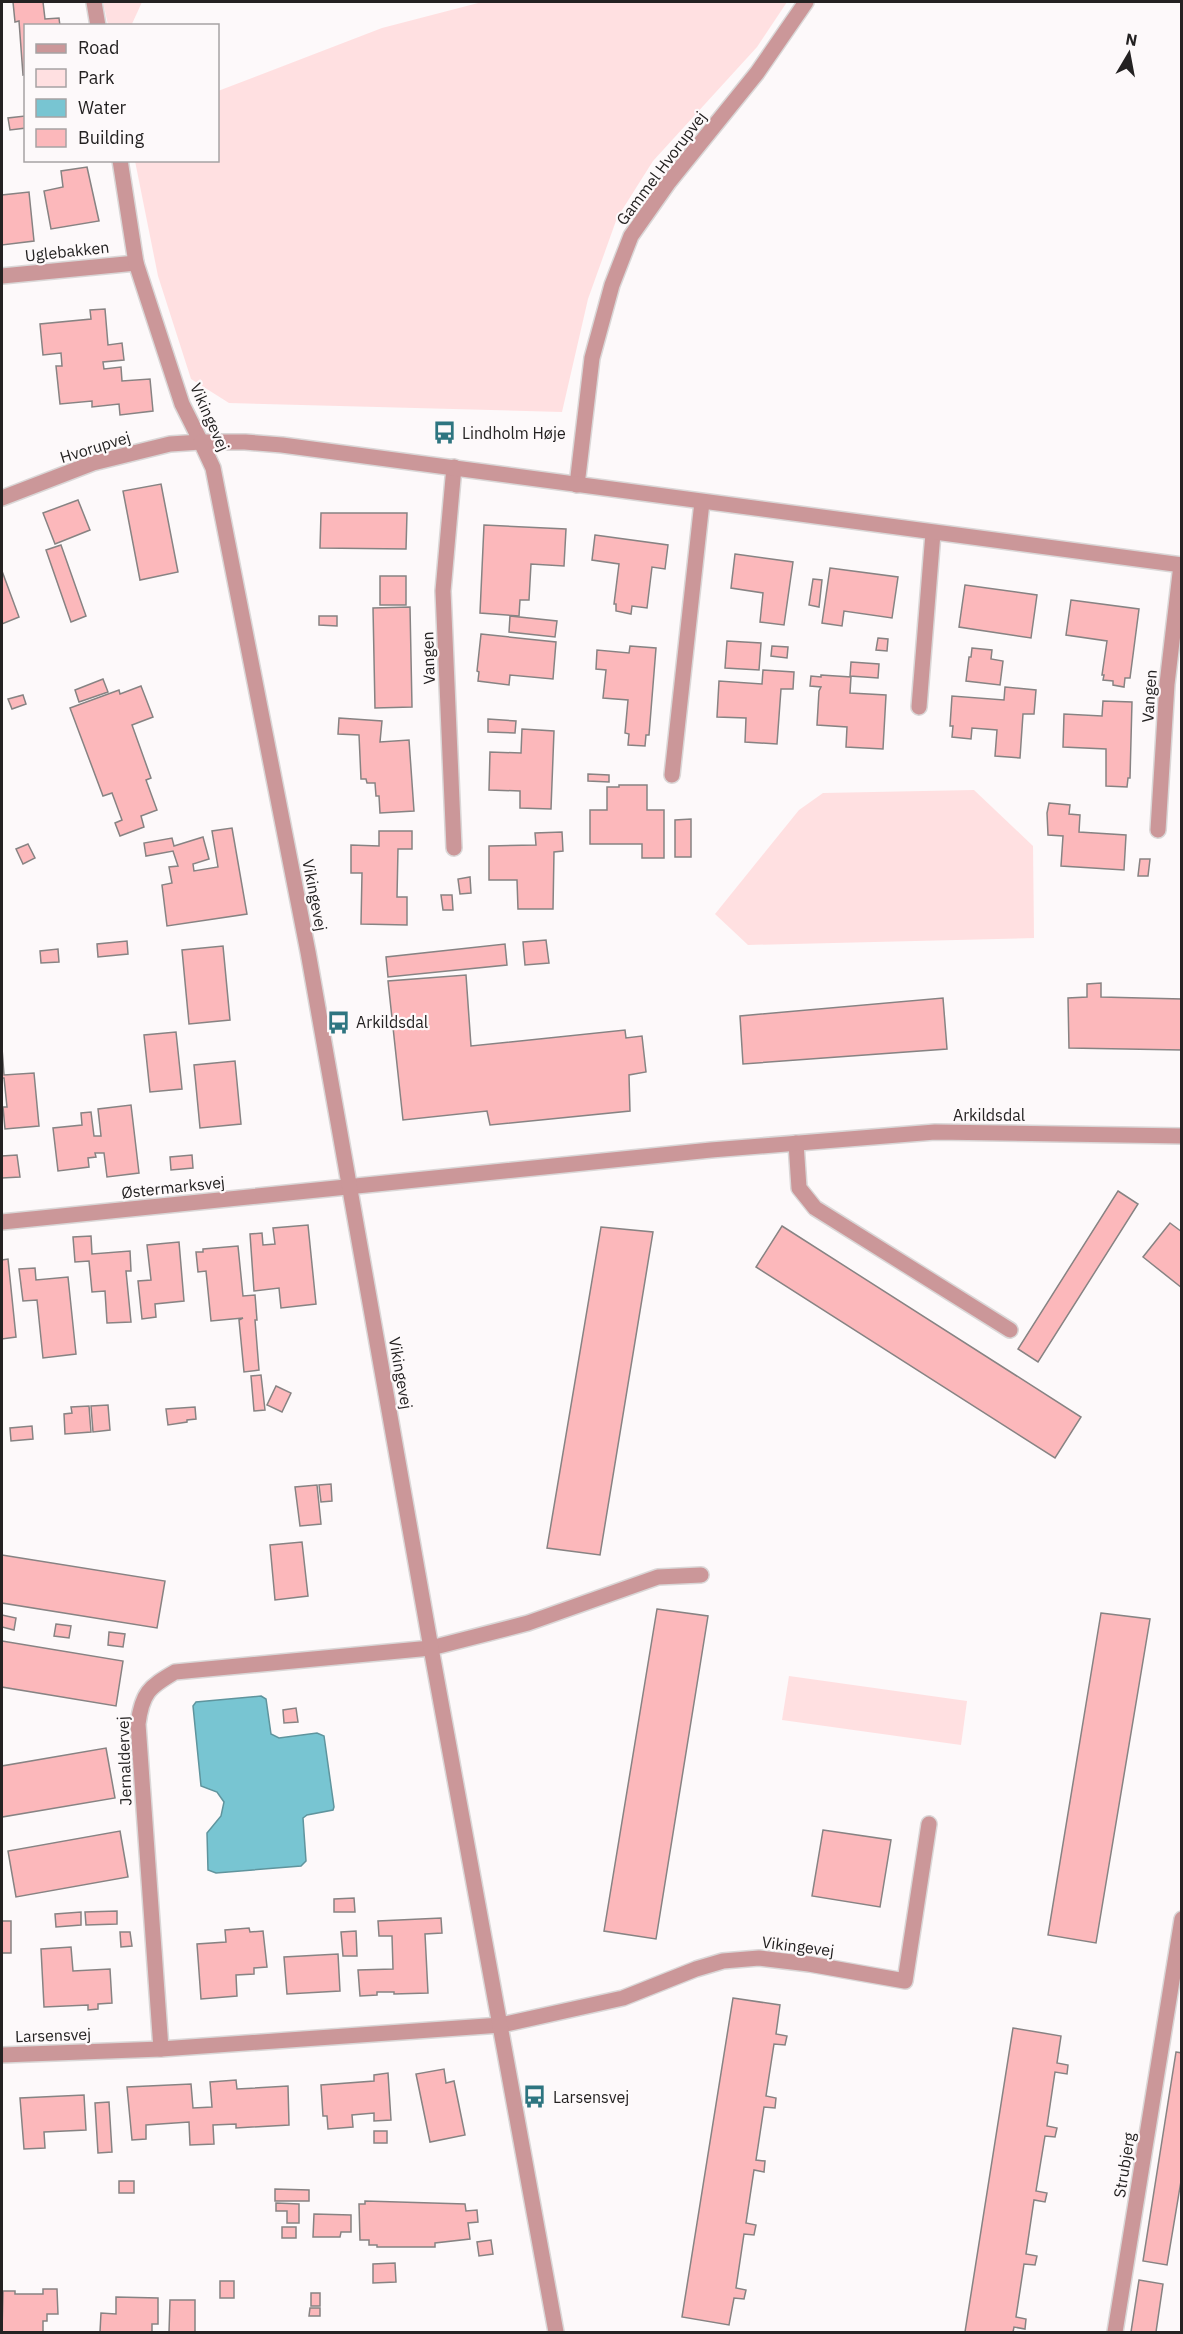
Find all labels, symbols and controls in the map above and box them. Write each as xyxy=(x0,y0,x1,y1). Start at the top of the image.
legend xyxy=(24,24,219,162)
north arrow xyxy=(1099,24,1159,84)
text: N xyxy=(1124,28,1139,50)
text: Road xyxy=(78,36,119,59)
text: Park xyxy=(78,66,115,89)
text: Water xyxy=(78,96,127,119)
street label: Gammel Hvorupvej xyxy=(612,107,710,229)
text: Building xyxy=(78,126,145,149)
street label: Uglebakken xyxy=(24,237,110,265)
street label: Vikingevej xyxy=(186,380,234,454)
bus stop icon: Lindholm Høje xyxy=(431,420,457,446)
place label: Lindholm Høje xyxy=(462,423,566,443)
street label: Hvorupvej xyxy=(57,427,133,467)
street label: Vangen xyxy=(417,631,439,685)
street label: Vangen xyxy=(1137,669,1161,723)
street label: Vikingevej xyxy=(298,857,332,933)
bus stop icon: Arkildsdal xyxy=(325,1009,351,1035)
place label: Arkildsdal xyxy=(356,1012,428,1032)
street label: Arkildsdal xyxy=(953,1105,1025,1125)
street label: Østermarksvej xyxy=(120,1172,226,1202)
street label: Vikingevej xyxy=(385,1335,417,1411)
street label: Jernaldervej xyxy=(112,1716,136,1806)
street label: Vikingevej xyxy=(761,1932,835,1960)
street label: Larsensvej xyxy=(15,2024,91,2046)
bus stop icon: Larsensvej xyxy=(522,2084,548,2110)
place label: Larsensvej xyxy=(553,2087,629,2107)
street label: Strubjerg xyxy=(1109,2130,1139,2199)

